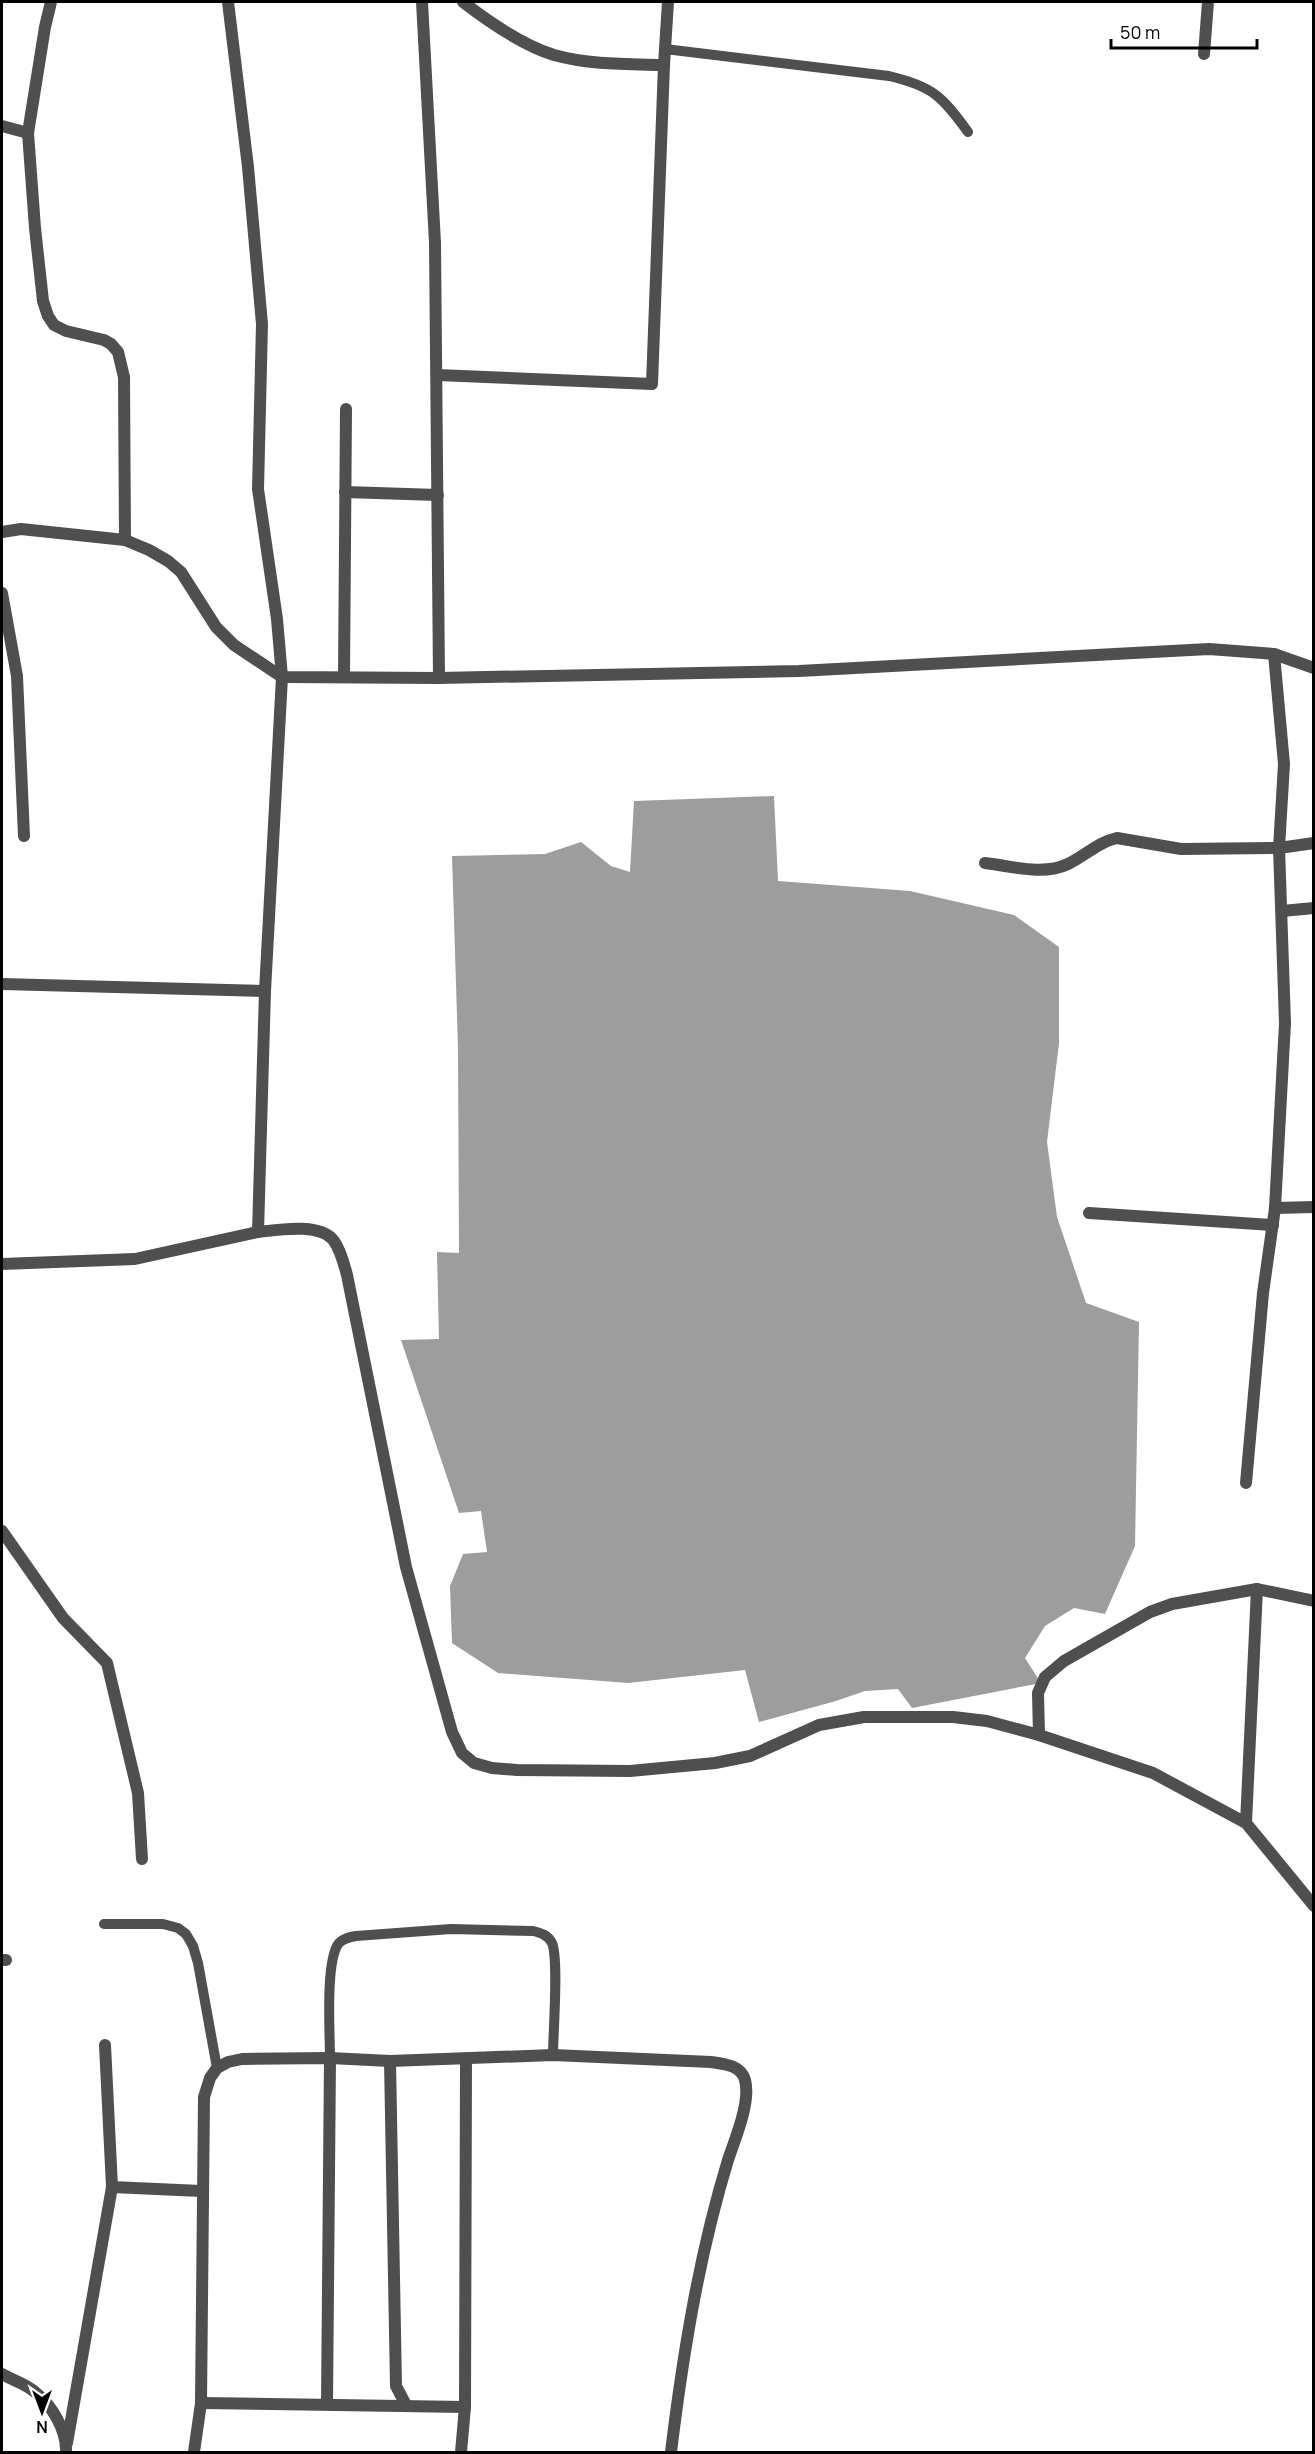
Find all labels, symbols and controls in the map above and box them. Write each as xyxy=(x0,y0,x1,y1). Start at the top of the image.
scale bar xyxy=(1111,12,1256,50)
text: 50 m xyxy=(1120,20,1160,44)
north arrow xyxy=(12,2382,72,2442)
text: N xyxy=(36,2416,48,2438)

